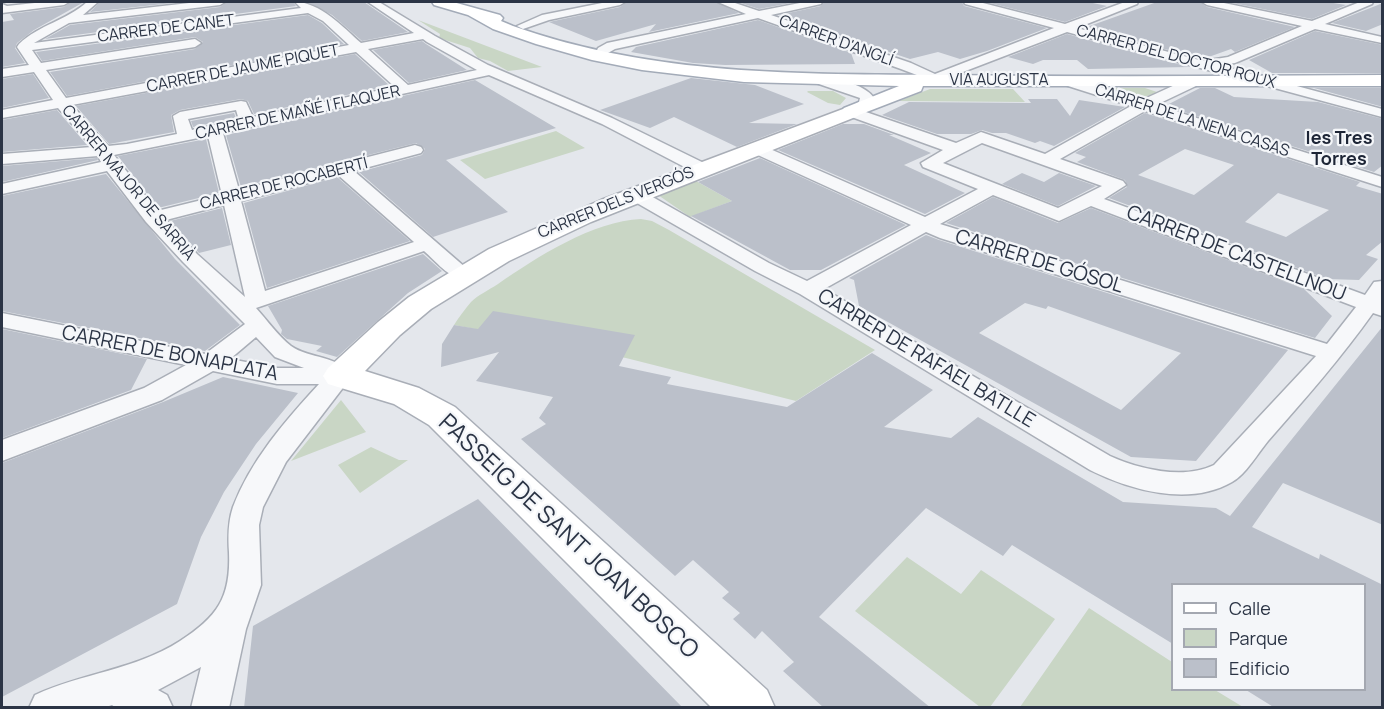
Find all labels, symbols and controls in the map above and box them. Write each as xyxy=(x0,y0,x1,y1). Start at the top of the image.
street label: CARRER DE CANET xyxy=(96,11,236,47)
street label: CARRER D'ANGLÍ xyxy=(776,11,896,71)
street label: CARRER DEL DOCTOR ROUX xyxy=(1074,21,1278,93)
street label: CARRER DE JAUME PIQUET xyxy=(145,41,341,97)
street label: VIA AUGUSTA xyxy=(949,71,1049,91)
street label: CARRER DE LA NENA CASAS xyxy=(1092,80,1292,162)
street label: CARRER DE MAÑÉ I FLAQUER xyxy=(194,82,402,144)
street label: CARRER MAJOR DE SARRIÀ xyxy=(57,101,199,265)
district label: les Tres Torres xyxy=(1306,128,1372,170)
street label: CARRER DE ROCABERTÍ xyxy=(198,154,370,214)
street label: CARRER DELS VERGÓS xyxy=(535,163,697,243)
street label: CARRER DE CASTELLNOU xyxy=(1123,201,1349,307)
street label: CARRER DE GÓSOL xyxy=(952,225,1126,299)
street label: CARRER DE RAFAEL BATLLE xyxy=(813,284,1039,434)
street label: CARRER DE BONAPLATA xyxy=(60,321,280,387)
street label: PASSEIG DE SANT JOAN BOSCO xyxy=(432,409,704,665)
legend xyxy=(1171,583,1366,691)
text: Calle xyxy=(1229,596,1271,620)
text: Parque xyxy=(1229,626,1288,650)
text: Edificio xyxy=(1229,656,1290,680)

